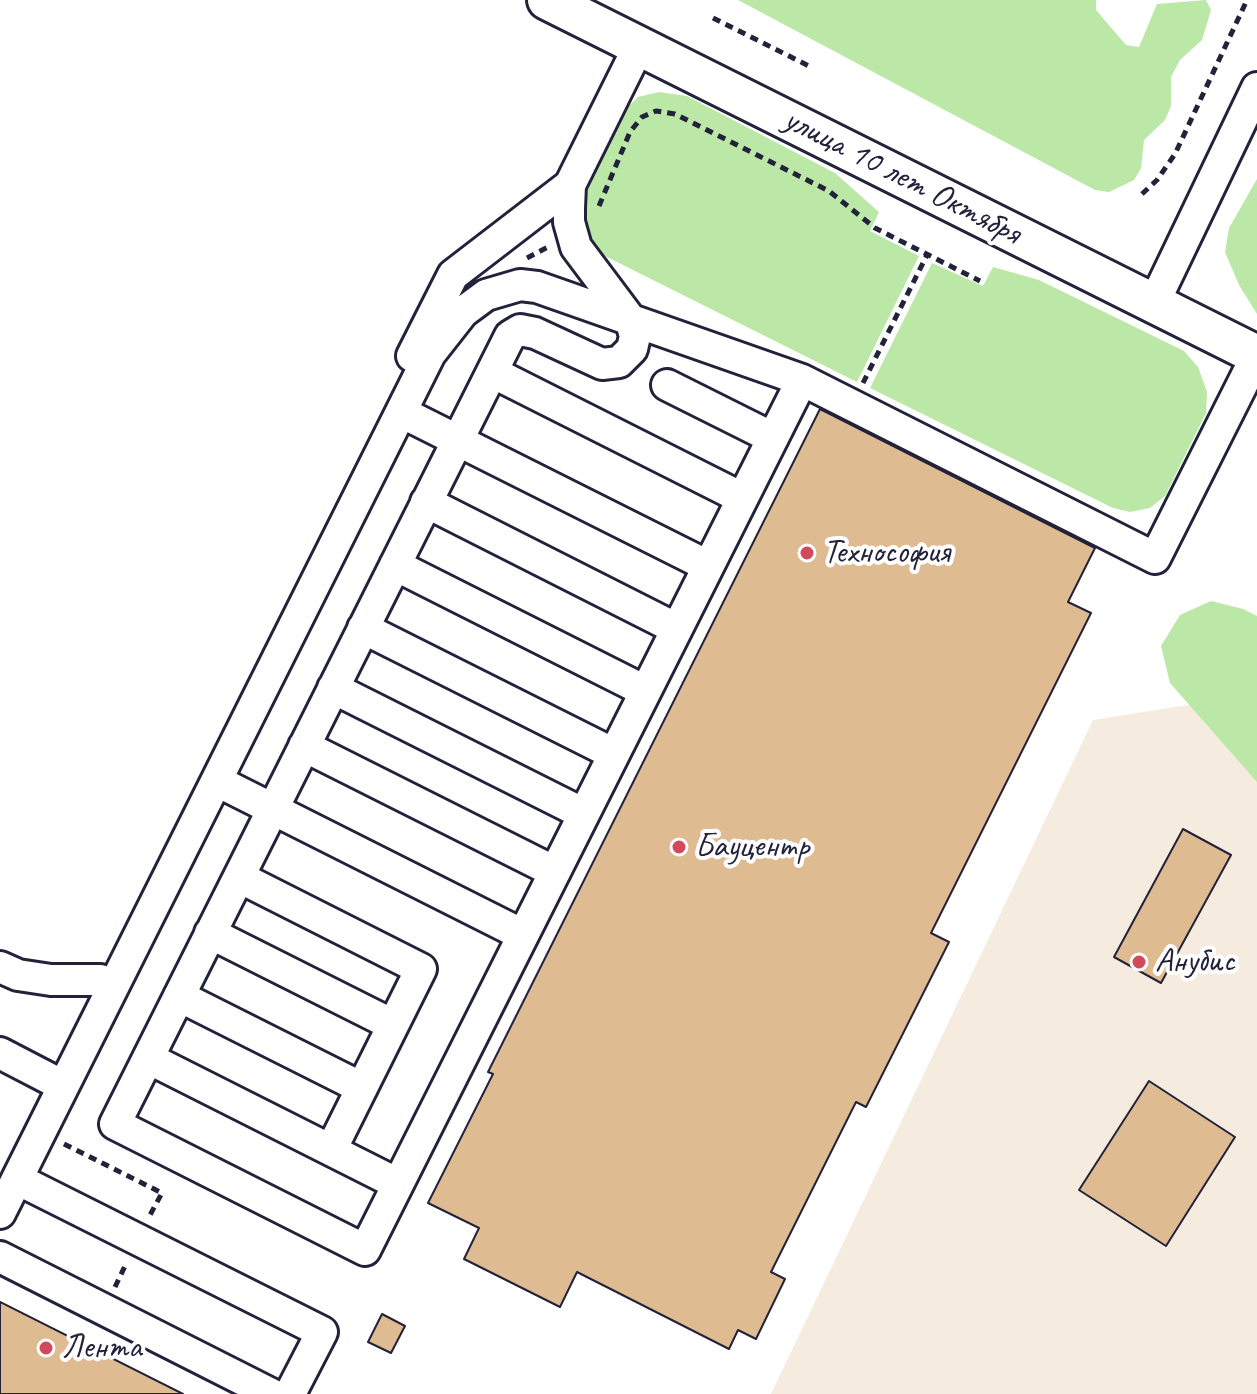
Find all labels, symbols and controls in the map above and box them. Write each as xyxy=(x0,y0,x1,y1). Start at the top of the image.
street label: улица 10 лет Октября xyxy=(777,100,1027,254)
place label: Технософия xyxy=(823,533,949,573)
marker: Технософия xyxy=(798,544,816,562)
place label: Бауцентр xyxy=(695,827,809,867)
marker: Бауцентр xyxy=(670,838,688,856)
place label: Анубис xyxy=(1155,942,1235,982)
marker: Анубис xyxy=(1130,953,1148,971)
place label: Лента xyxy=(62,1328,141,1368)
marker: Лента xyxy=(37,1339,55,1357)

